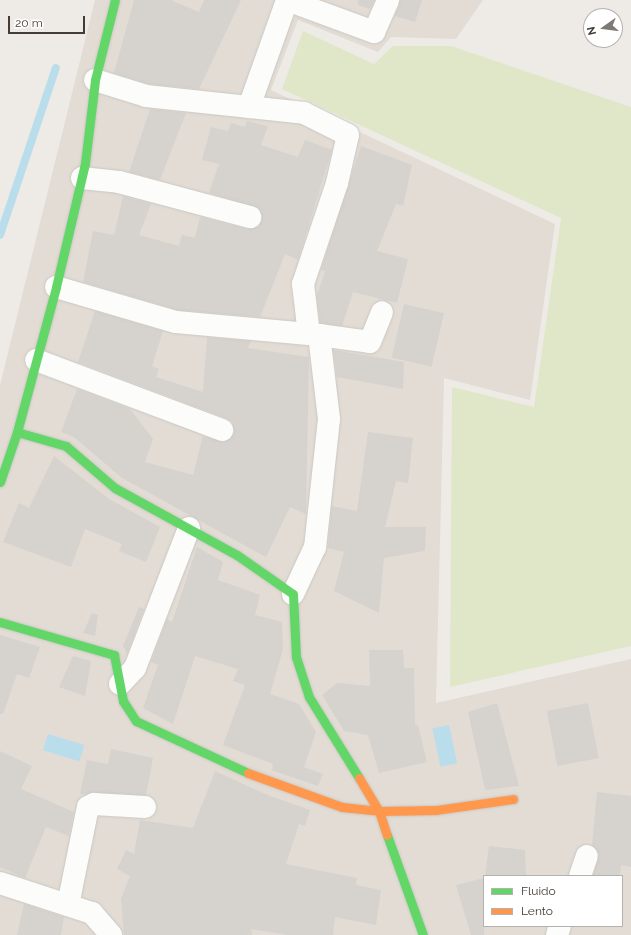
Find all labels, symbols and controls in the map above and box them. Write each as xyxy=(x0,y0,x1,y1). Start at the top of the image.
scale bar xyxy=(10,8,87,34)
north arrow xyxy=(583,8,623,48)
text: 20 m xyxy=(15,16,43,30)
text: N xyxy=(585,25,599,36)
legend xyxy=(483,875,623,927)
text: Fluido xyxy=(521,884,556,898)
text: Lento xyxy=(521,904,553,918)

